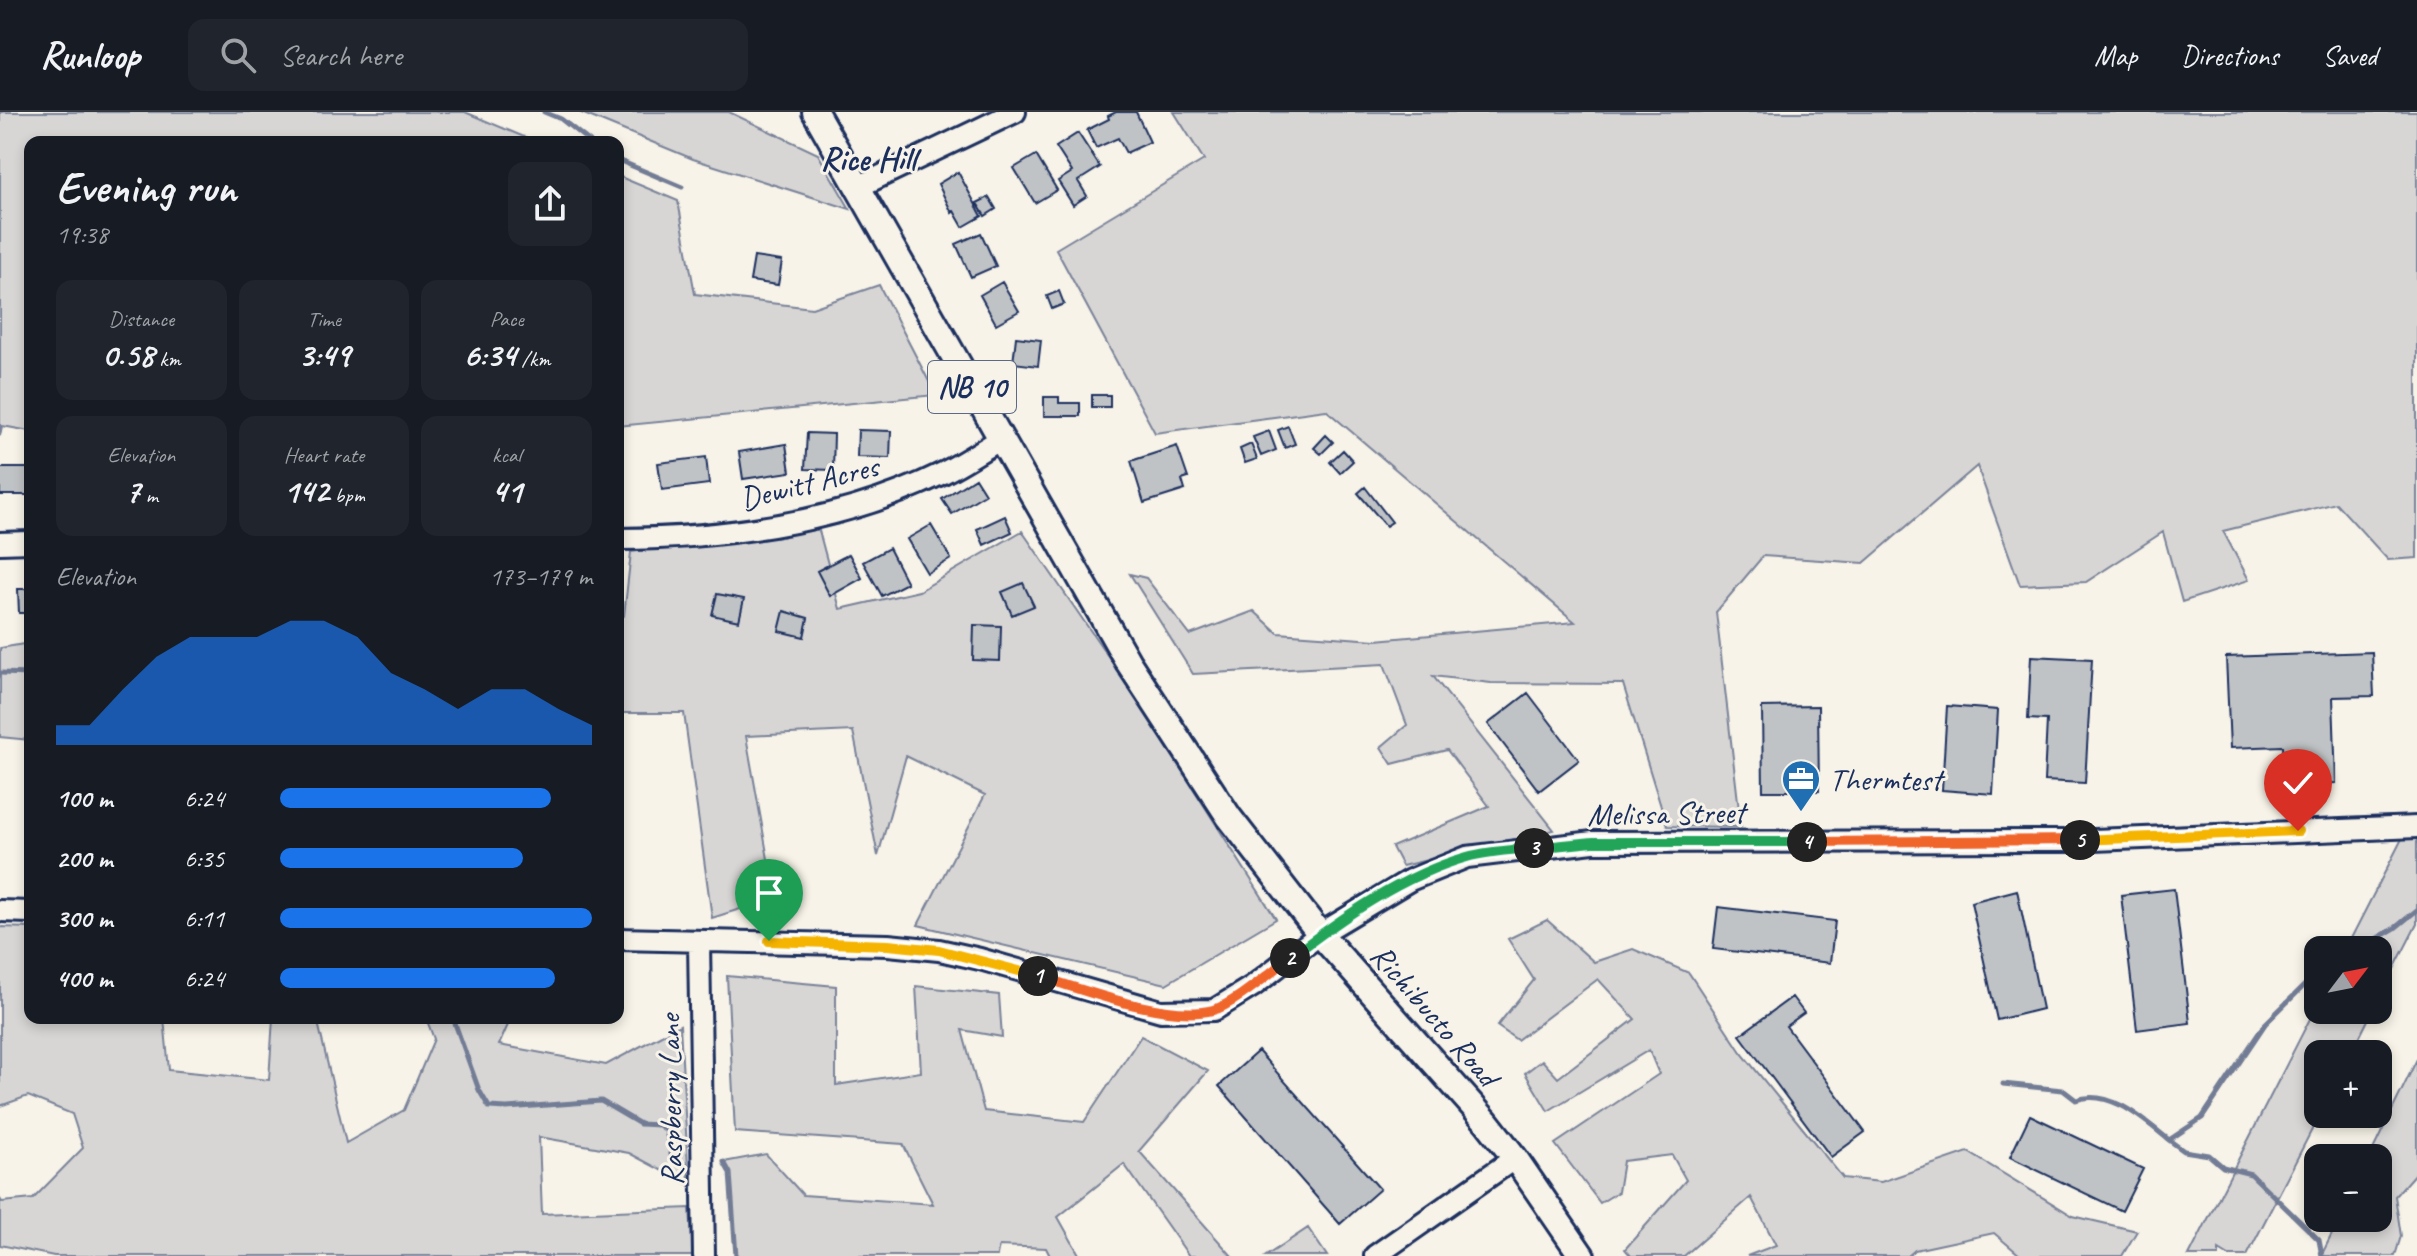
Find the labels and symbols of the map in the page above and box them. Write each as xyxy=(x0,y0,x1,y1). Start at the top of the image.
district label: Rice Hill xyxy=(820,137,922,180)
road number: NB 10 xyxy=(928,361,1016,413)
street label: Dewitt Acres xyxy=(736,445,885,519)
pin xyxy=(2264,749,2332,831)
office icon: Thermtest xyxy=(1780,758,1822,813)
place label: Thermtest xyxy=(1829,759,1946,800)
street label: Melissa Street xyxy=(1587,792,1750,835)
pin: 5 xyxy=(2060,820,2100,860)
pin: 4 xyxy=(1787,822,1827,862)
pin: 3 xyxy=(1514,828,1554,868)
pin xyxy=(735,859,803,941)
street label: Richibucto Road xyxy=(1362,936,1511,1098)
north arrow xyxy=(2304,936,2392,1024)
pin: 2 xyxy=(1270,938,1310,978)
pin: 1 xyxy=(1018,956,1058,996)
street label: Raspberry Lane xyxy=(648,1011,692,1186)

